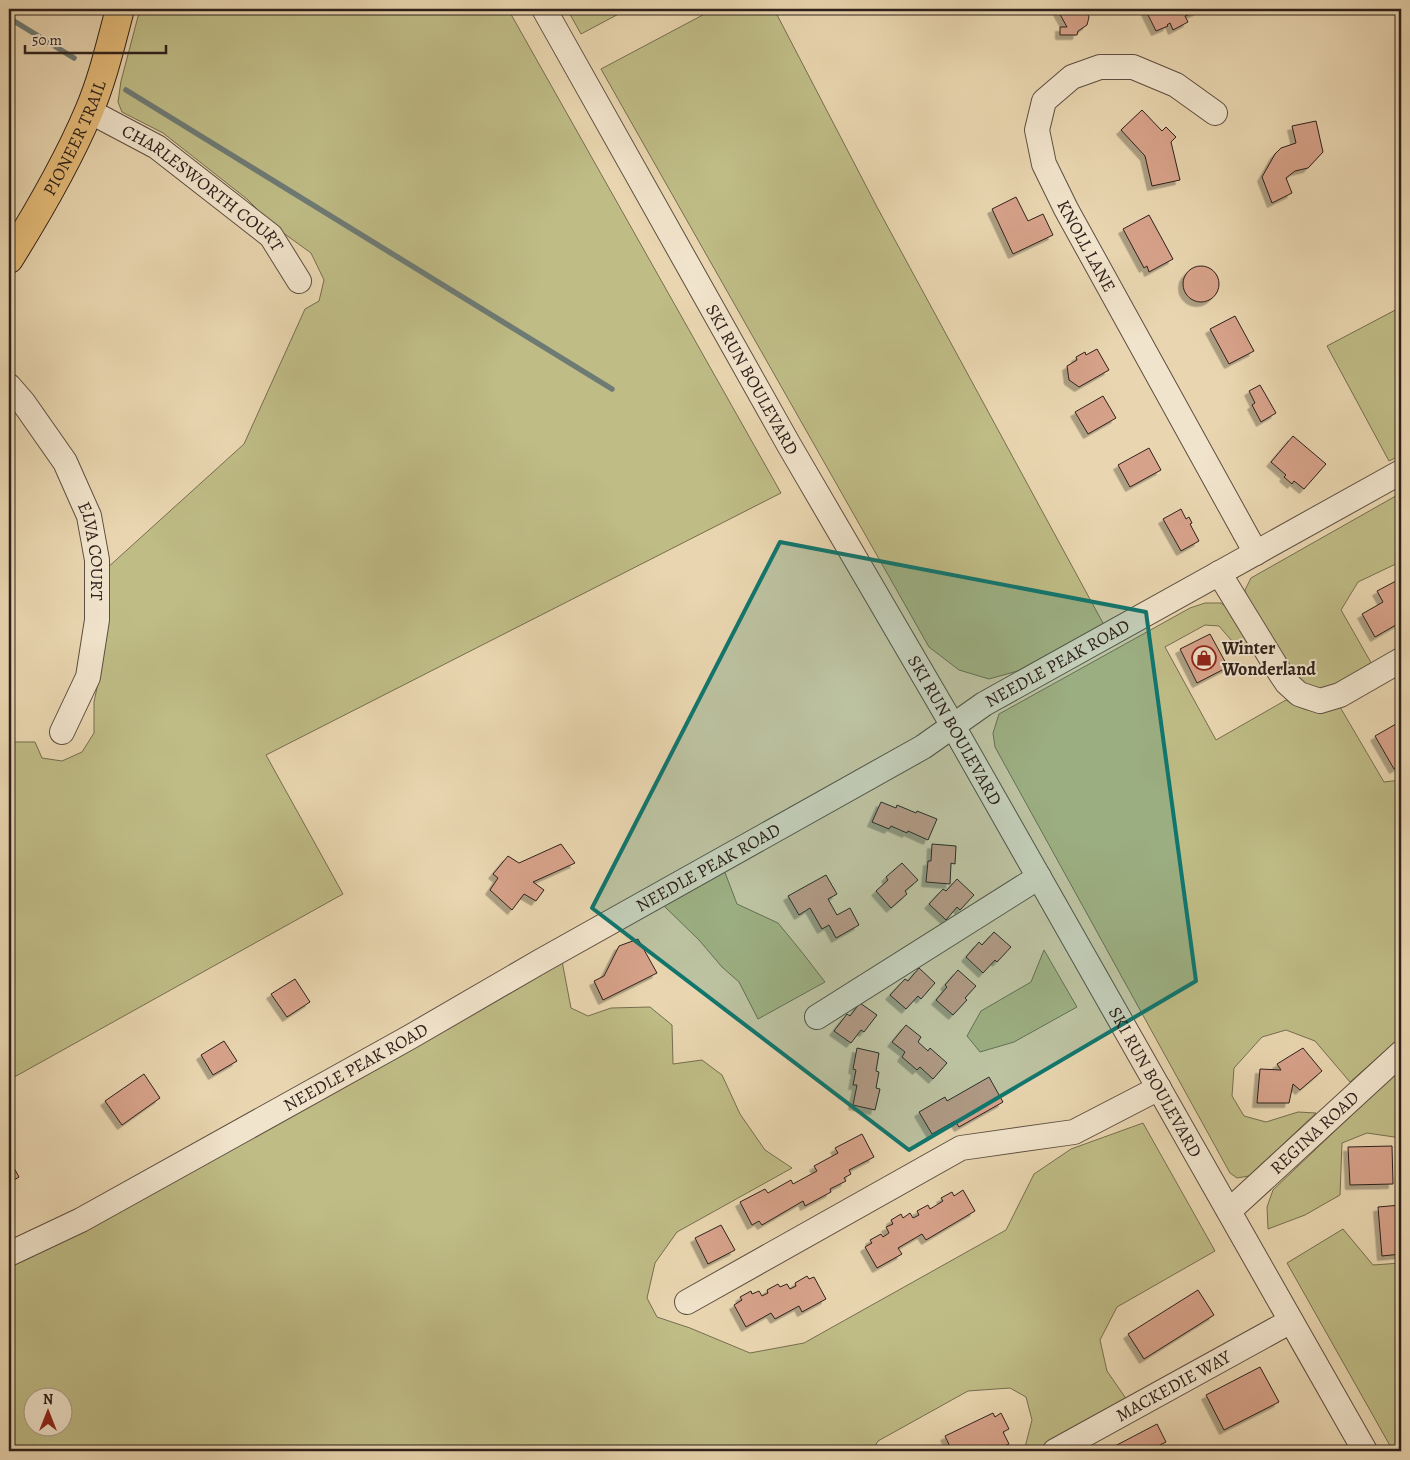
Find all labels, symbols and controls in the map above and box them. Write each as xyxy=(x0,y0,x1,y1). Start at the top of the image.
scale bar xyxy=(25,22,166,54)
text: 50 m xyxy=(32,30,62,50)
street label: PIONEER TRAIL xyxy=(37,76,112,200)
street label: CHARLESWORTH COURT xyxy=(118,119,290,256)
street label: KNOLL LANE xyxy=(1051,196,1122,296)
street label: SKI RUN BOULEVARD xyxy=(700,300,804,459)
street label: ELVA COURT xyxy=(72,498,109,601)
street label: NEEDLE PEAK ROAD xyxy=(981,613,1134,713)
place label: Winter Wonderland xyxy=(1221,636,1316,681)
shop icon: Winter Wonderland xyxy=(1191,645,1217,671)
street label: SKI RUN BOULEVARD xyxy=(902,651,1008,810)
street label: NEEDLE PEAK ROAD xyxy=(631,817,785,918)
street label: SKI RUN BOULEVARD xyxy=(1103,1002,1208,1162)
street label: NEEDLE PEAK ROAD xyxy=(279,1017,432,1117)
street label: REGINA ROAD xyxy=(1265,1085,1364,1180)
street label: MACKEDIE WAY xyxy=(1112,1344,1236,1427)
north arrow xyxy=(22,1388,72,1438)
text: N xyxy=(43,1390,53,1409)

